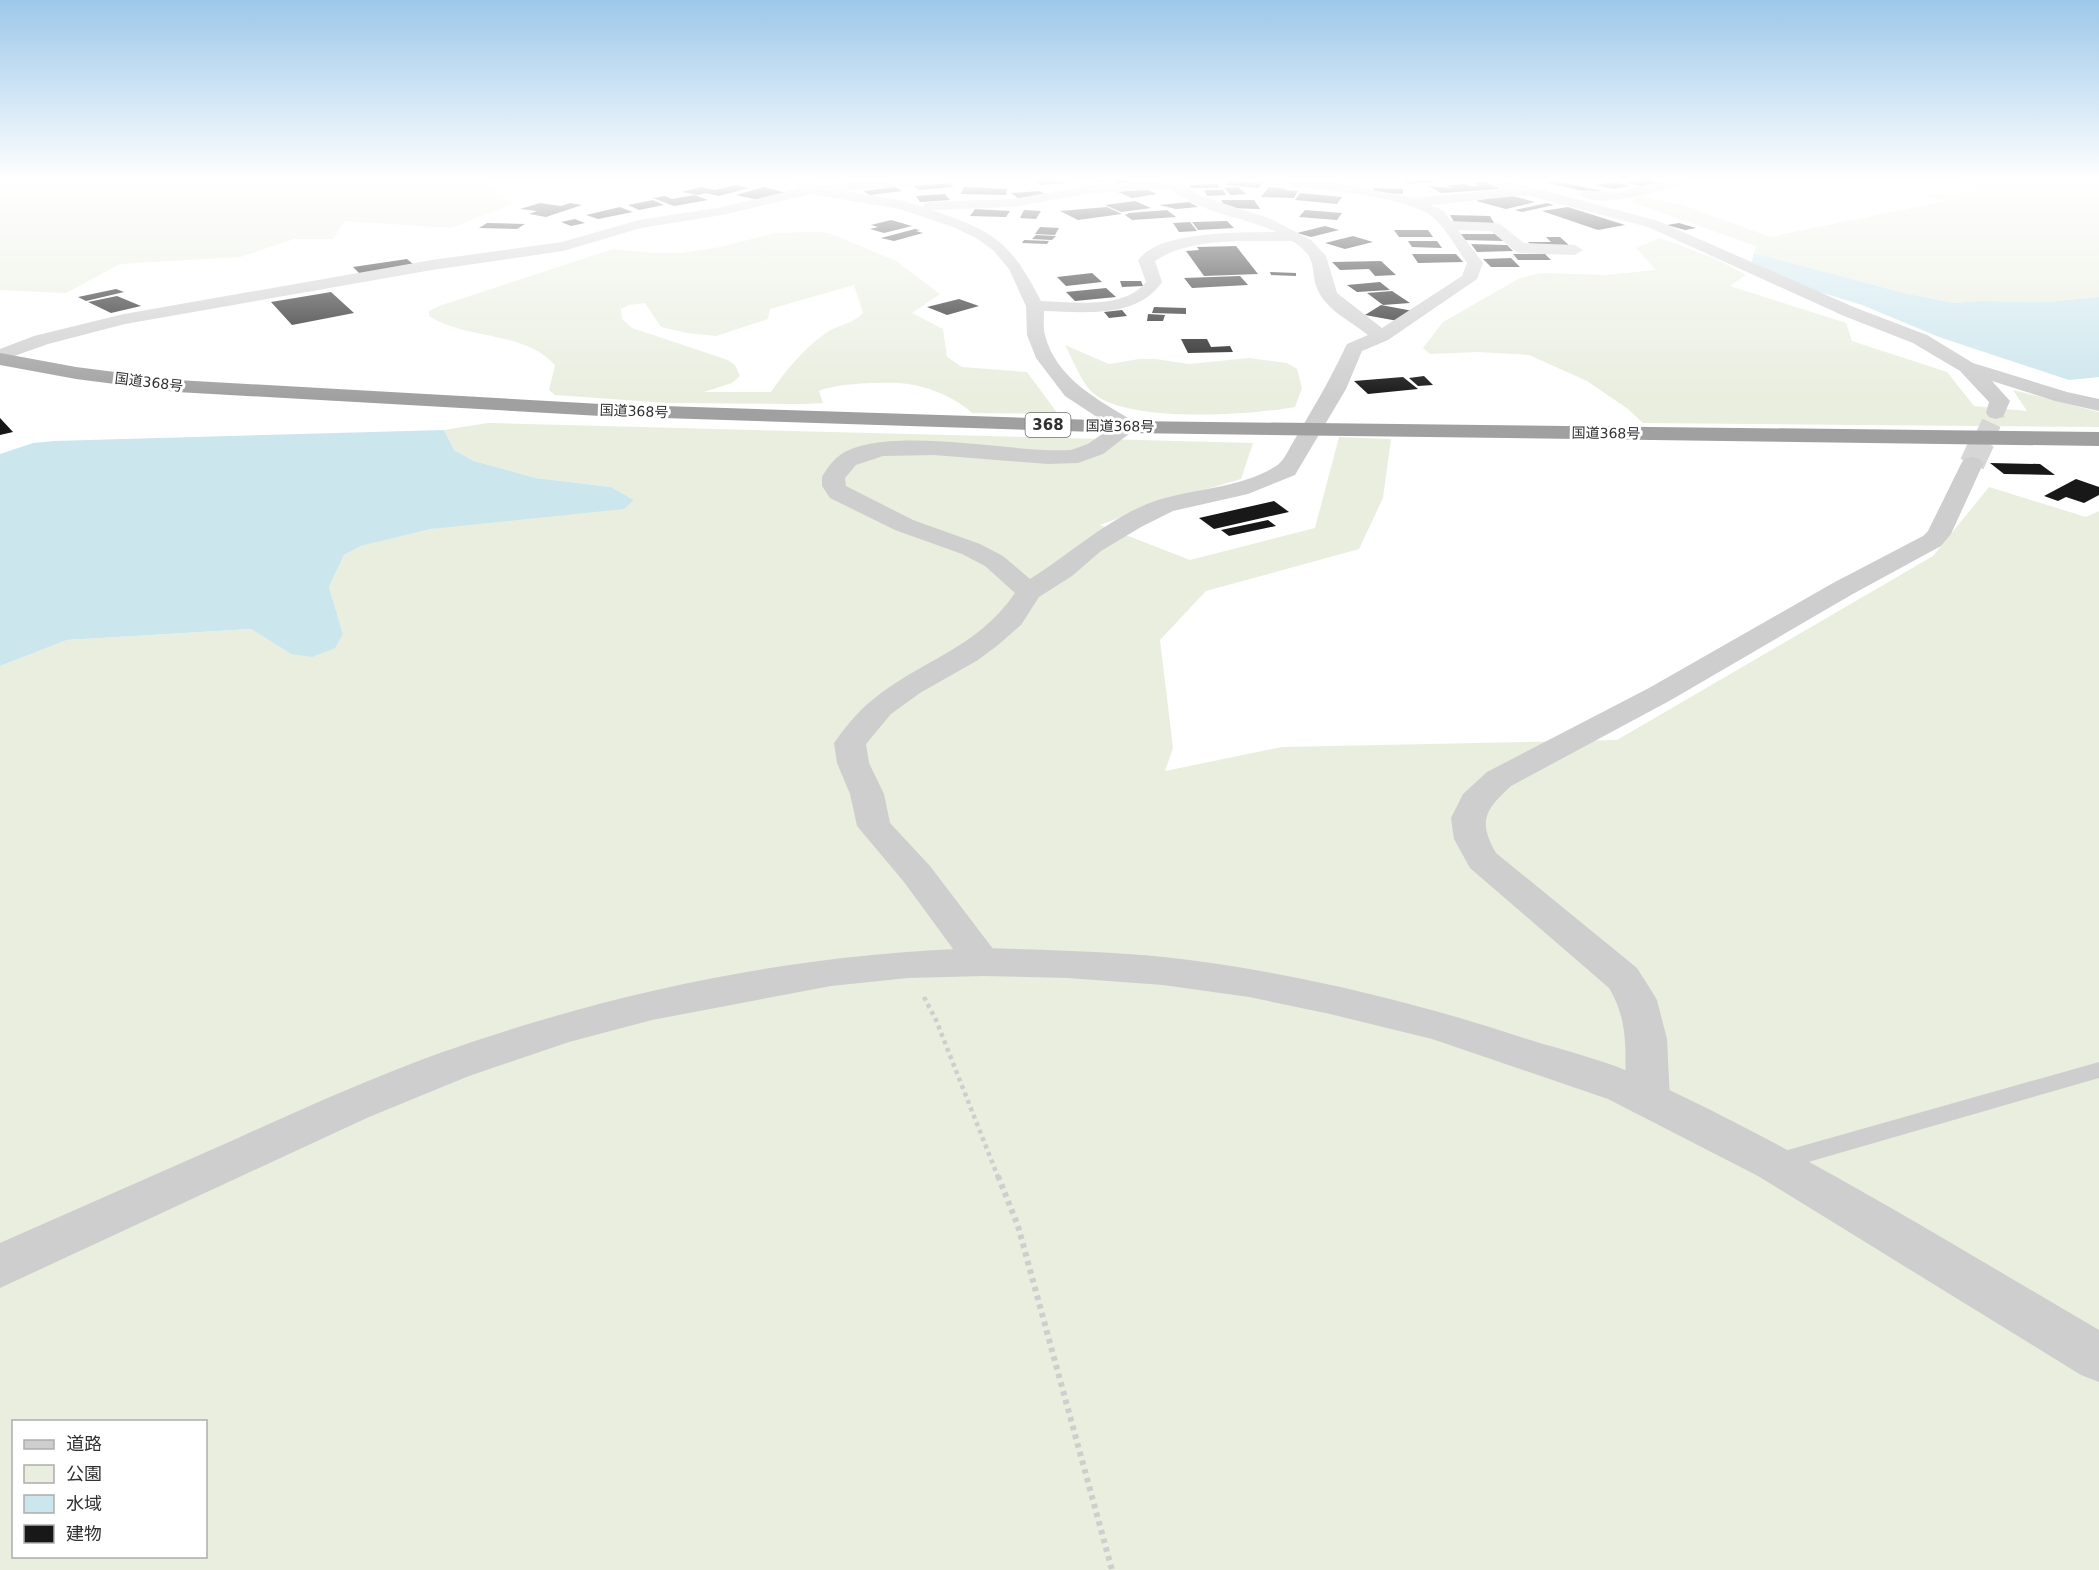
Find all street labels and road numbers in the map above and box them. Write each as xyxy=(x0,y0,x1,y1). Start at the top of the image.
street label: 国道368号 xyxy=(114,370,184,394)
street label: 国道368号 xyxy=(599,402,669,420)
road number: 368 xyxy=(1026,413,1070,437)
street label: 国道368号 xyxy=(1085,417,1155,435)
street label: 国道368号 xyxy=(1571,424,1641,442)

